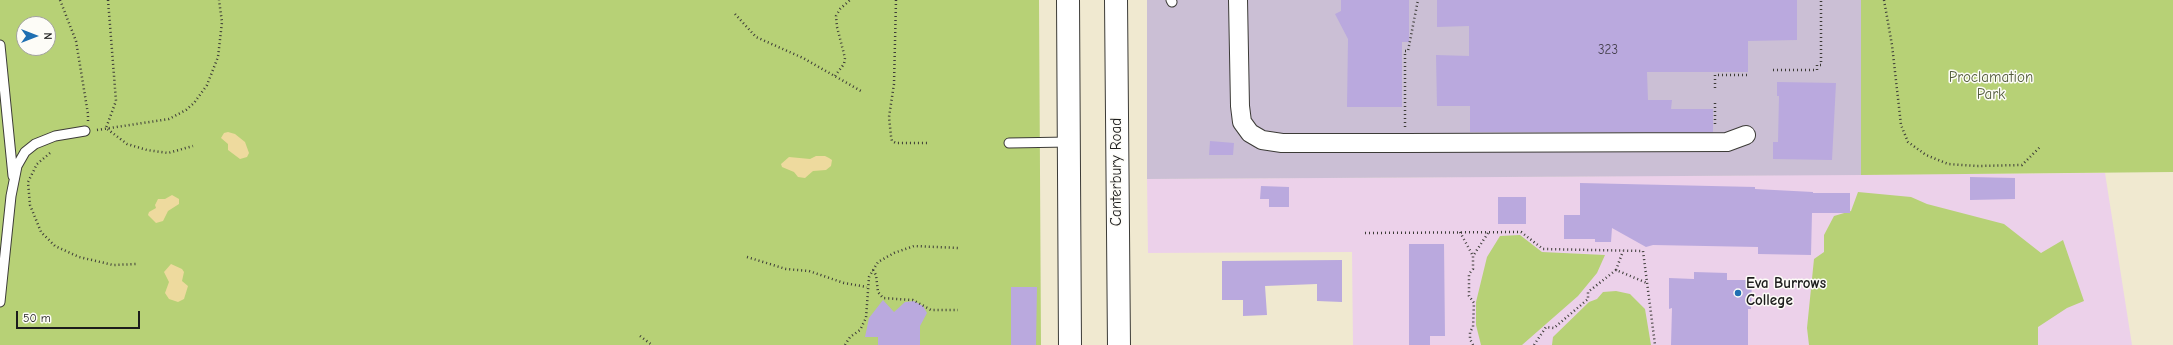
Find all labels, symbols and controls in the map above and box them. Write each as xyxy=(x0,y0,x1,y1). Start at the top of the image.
north arrow xyxy=(16,16,56,56)
text: N xyxy=(41,32,54,40)
house number: 323 xyxy=(1598,42,1618,58)
park label: Proclamation Park xyxy=(1949,69,2033,104)
street label: Canterbury Road xyxy=(1108,118,1126,226)
place label: Eva Burrows College xyxy=(1746,275,1826,310)
marker: Eva Burrows College xyxy=(1733,288,1743,298)
scale bar xyxy=(18,303,142,329)
text: 50 m xyxy=(23,311,51,325)

